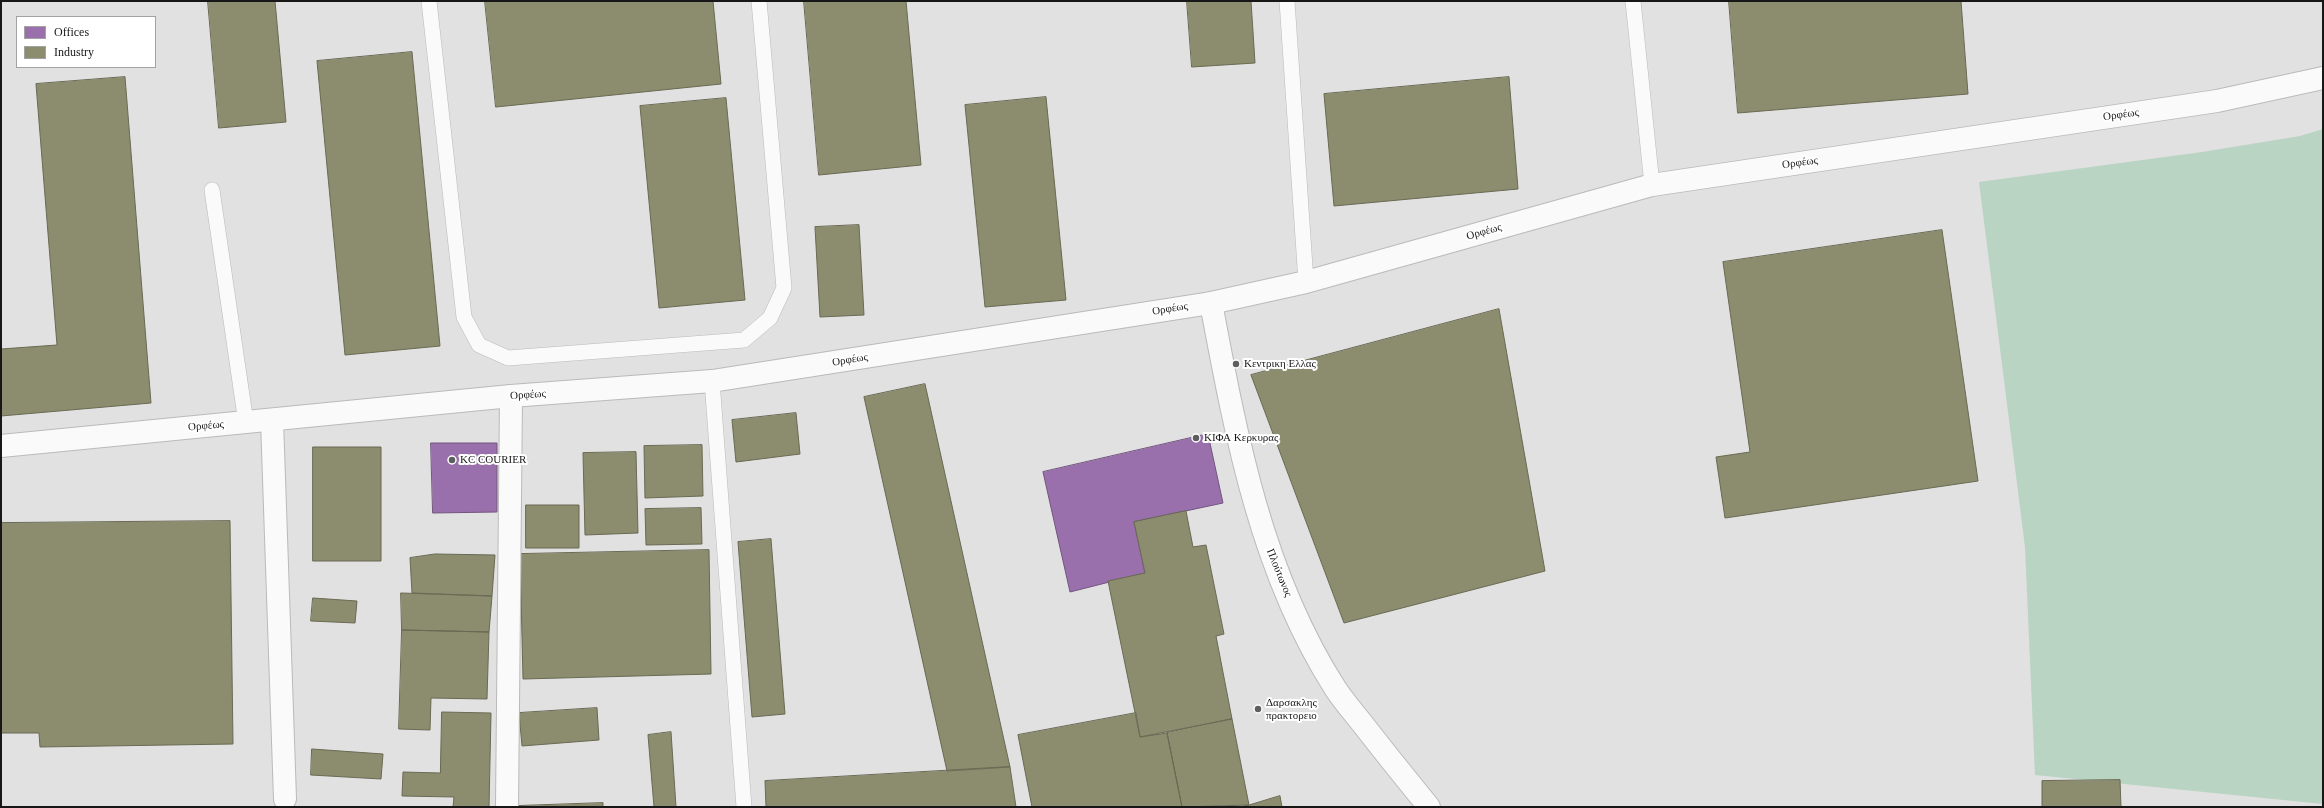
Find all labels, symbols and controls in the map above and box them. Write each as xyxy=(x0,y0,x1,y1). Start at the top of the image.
legend xyxy=(16,16,156,68)
text: Offices xyxy=(54,25,89,39)
text: Industry xyxy=(54,45,94,59)
street label: Ορφέως xyxy=(2102,106,2140,124)
street label: Ορφέως xyxy=(1781,154,1819,172)
street label: Ορφέως xyxy=(1465,221,1503,243)
street label: Ορφέως xyxy=(1151,300,1189,318)
street label: Ορφέως xyxy=(831,351,869,369)
place label: Κεντρικη Ελλας xyxy=(1244,357,1316,371)
marker: Κεντρικη Ελλας xyxy=(1231,359,1241,369)
street label: Ορφέως xyxy=(510,387,546,403)
street label: Ορφέως xyxy=(187,418,225,434)
place label: ΚΙΦΑ Κερκυρας xyxy=(1204,431,1278,445)
marker: ΚΙΦΑ Κερκυρας xyxy=(1191,433,1201,443)
place label: KC COURIER xyxy=(460,453,526,467)
marker: KC COURIER xyxy=(447,455,457,465)
street label: Πλούτωνος xyxy=(1263,547,1295,599)
place label: Δαρσακλης πρακτορειο xyxy=(1266,696,1317,722)
marker: Δαρσακλης πρακτορειο xyxy=(1253,704,1263,714)

